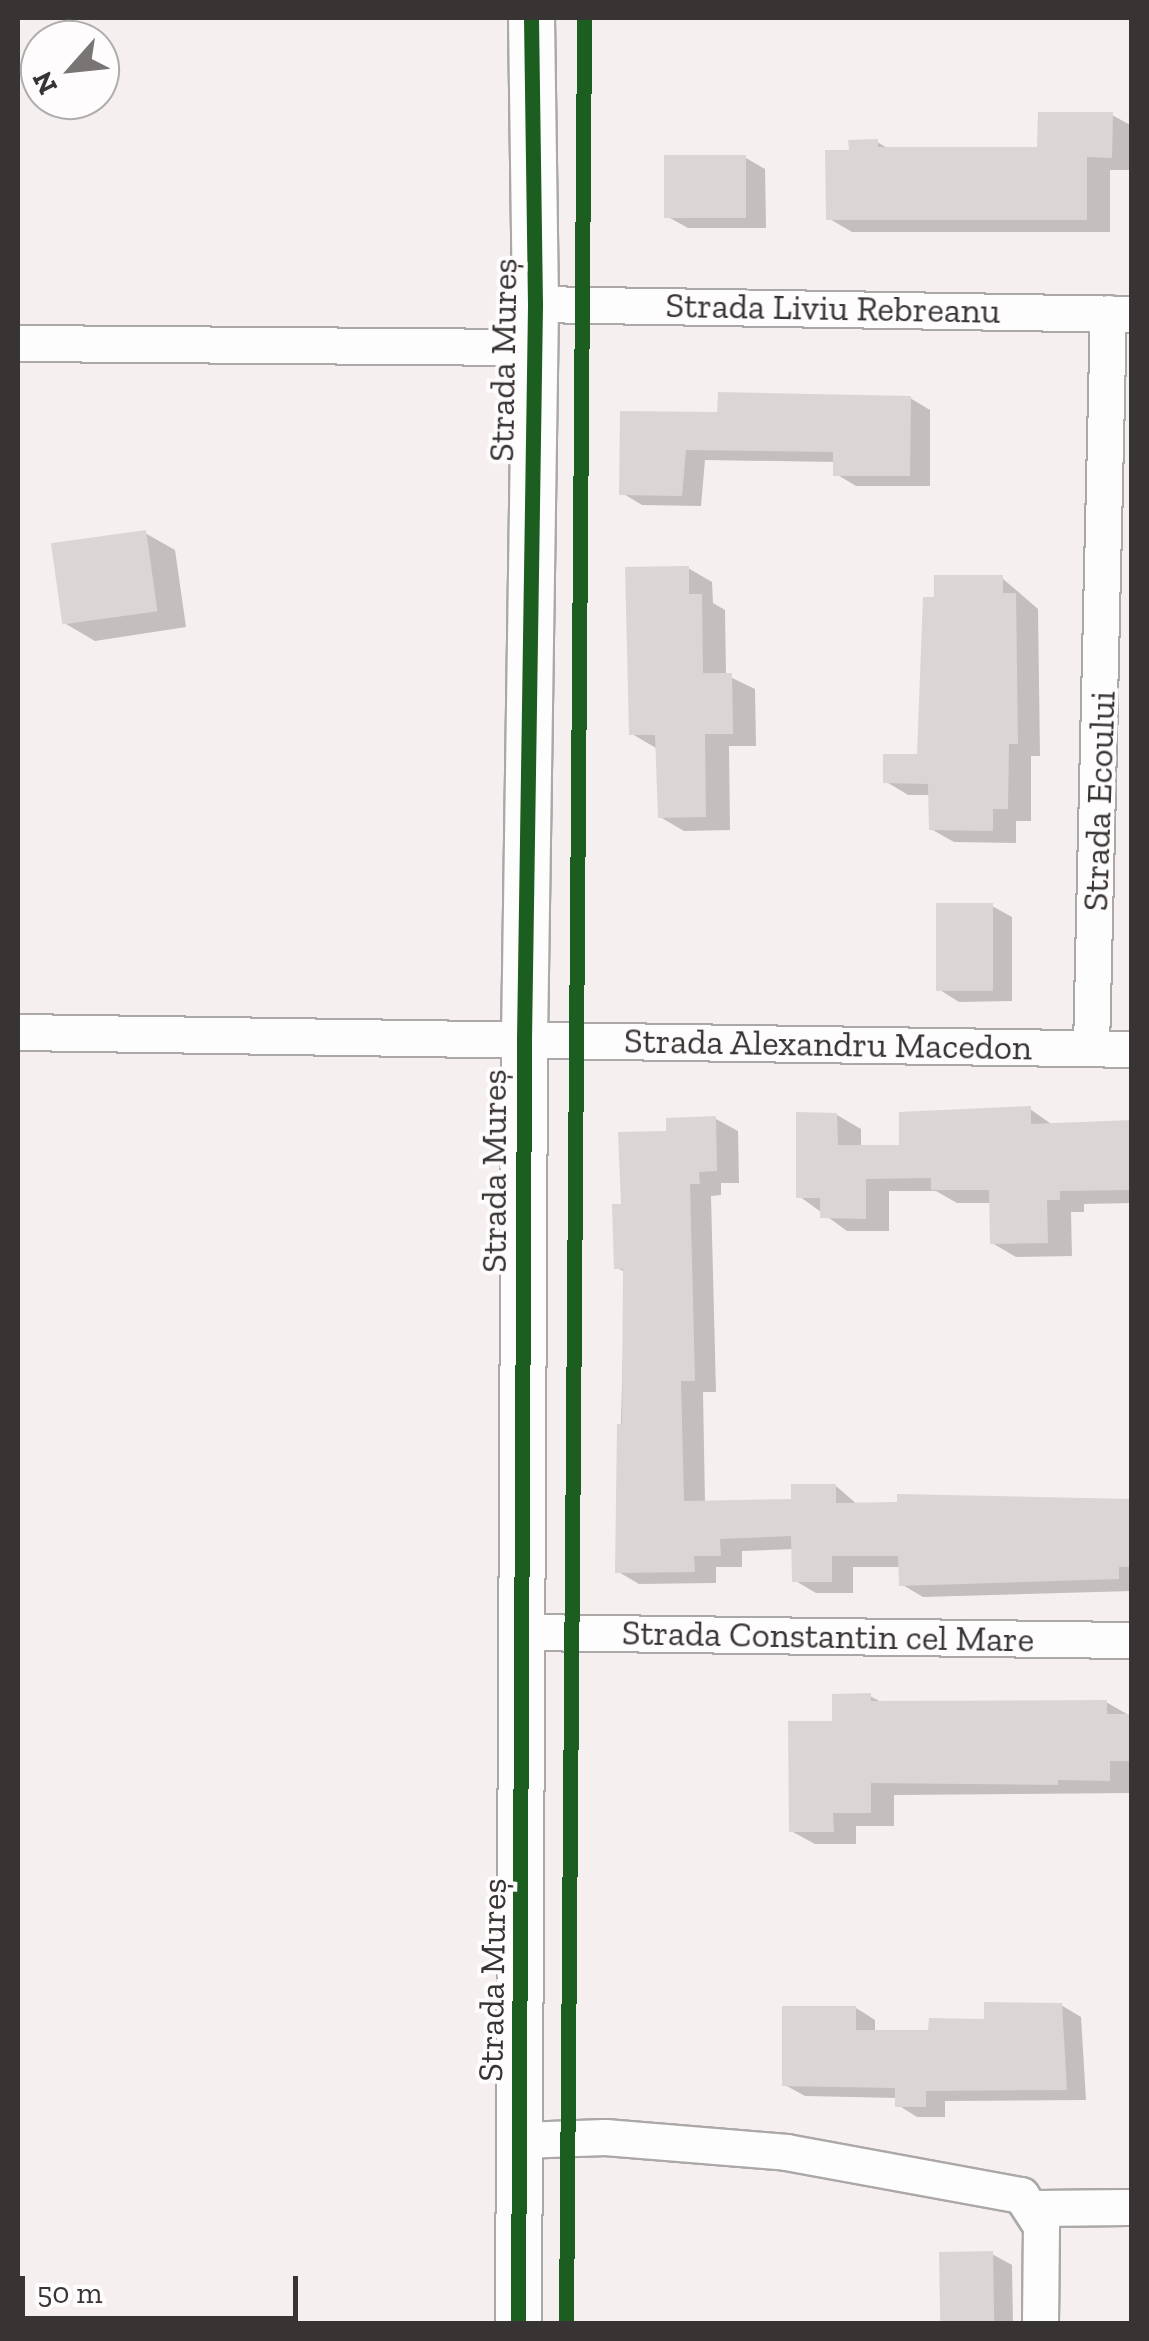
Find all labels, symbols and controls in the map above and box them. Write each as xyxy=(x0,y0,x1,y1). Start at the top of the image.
north arrow xyxy=(20,20,120,120)
text: N xyxy=(25,66,64,100)
street label: Strada Mureș xyxy=(480,258,526,462)
street label: Strada Liviu Rebreanu xyxy=(665,284,1001,332)
street label: Strada Ecoului xyxy=(1074,690,1124,912)
street label: Strada Alexandru Macedon xyxy=(623,1019,1033,1069)
street label: Strada Mureș xyxy=(473,1069,515,1273)
street label: Strada Constantin cel Mare xyxy=(621,1611,1035,1661)
street label: Strada Mureș xyxy=(469,1878,515,2082)
scale bar xyxy=(25,2256,302,2318)
text: 50 m xyxy=(37,2275,102,2311)

